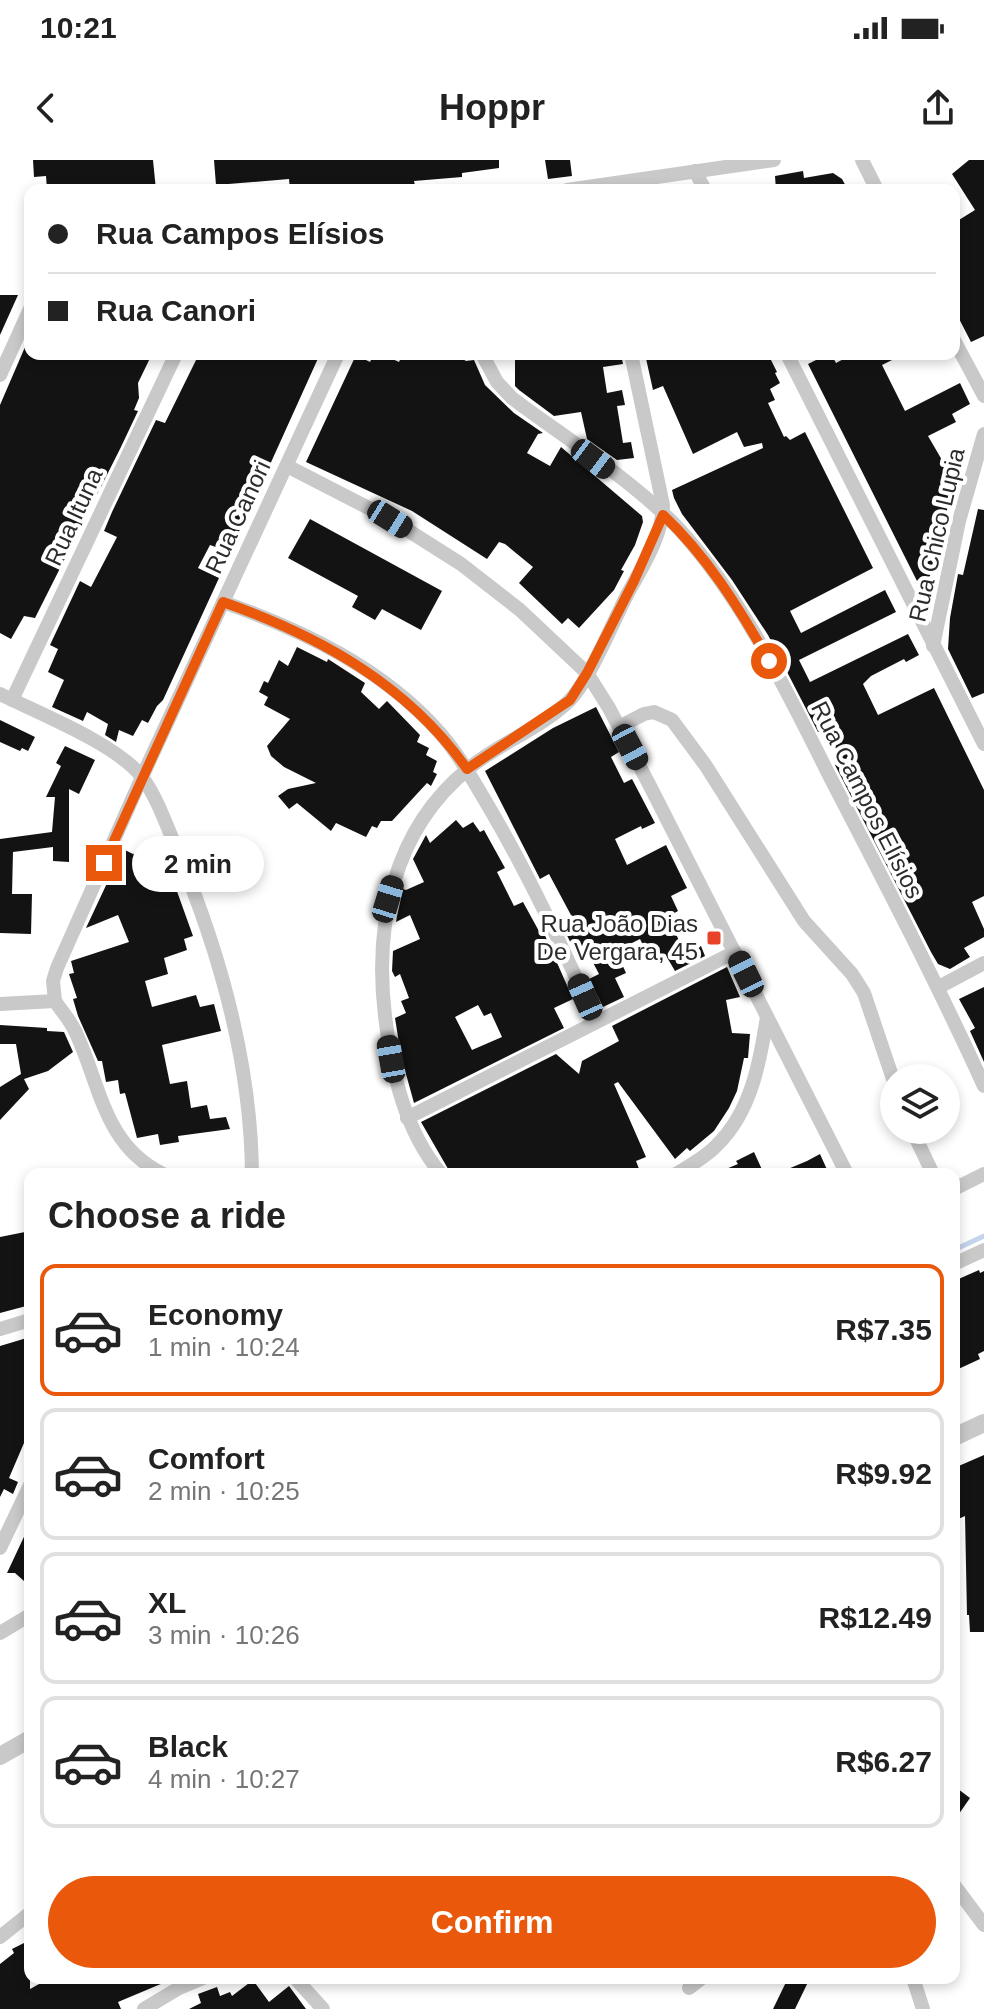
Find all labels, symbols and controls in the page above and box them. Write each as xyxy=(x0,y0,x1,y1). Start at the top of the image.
text: 10:21 xyxy=(40,11,117,44)
icon: back xyxy=(24,86,68,130)
icon: share xyxy=(916,86,960,130)
text: Hoppr xyxy=(439,87,545,128)
text: Rua Campos Elísios xyxy=(96,217,384,250)
text: Rua Canori xyxy=(96,294,256,327)
car xyxy=(567,435,619,483)
street label: Rua Chico Lupia xyxy=(903,445,970,624)
street label: Rua Canori xyxy=(200,456,275,578)
street label: Rua Ituna xyxy=(39,463,108,570)
car xyxy=(363,496,417,542)
route start xyxy=(751,643,787,679)
street label: Rua Campos Elísios xyxy=(806,697,929,903)
car xyxy=(608,720,652,774)
callout: 2 min xyxy=(132,835,264,891)
route end xyxy=(86,845,122,881)
text: 2 min xyxy=(164,849,232,879)
car xyxy=(370,873,406,925)
place label: Rua João Dias De Vergara, 45 xyxy=(537,910,698,965)
marker: Rua João Dias De Vergara, 45 xyxy=(705,929,723,947)
car xyxy=(725,947,767,1001)
car xyxy=(564,970,606,1024)
car xyxy=(375,1033,407,1085)
map controls xyxy=(880,1064,960,1144)
button: layers xyxy=(880,1064,960,1144)
text: Choose a ride xyxy=(48,1195,286,1236)
icon: car xyxy=(52,1294,124,1366)
text: Economy xyxy=(148,1298,283,1331)
text: R$7.35 xyxy=(835,1313,932,1346)
text: 1 min · 10:24 xyxy=(148,1332,300,1362)
icon: car xyxy=(52,1438,124,1510)
text: Comfort xyxy=(148,1442,265,1475)
text: R$9.92 xyxy=(835,1457,932,1490)
text: 2 min · 10:25 xyxy=(148,1476,300,1506)
icon: car xyxy=(52,1582,124,1654)
text: XL xyxy=(148,1586,186,1619)
text: R$12.49 xyxy=(819,1601,932,1634)
text: 3 min · 10:26 xyxy=(148,1620,300,1650)
icon: car xyxy=(52,1726,124,1798)
text: Black xyxy=(148,1730,228,1763)
text: R$6.27 xyxy=(835,1745,932,1778)
text: 4 min · 10:27 xyxy=(148,1764,300,1794)
button: Confirm xyxy=(48,1876,936,1968)

